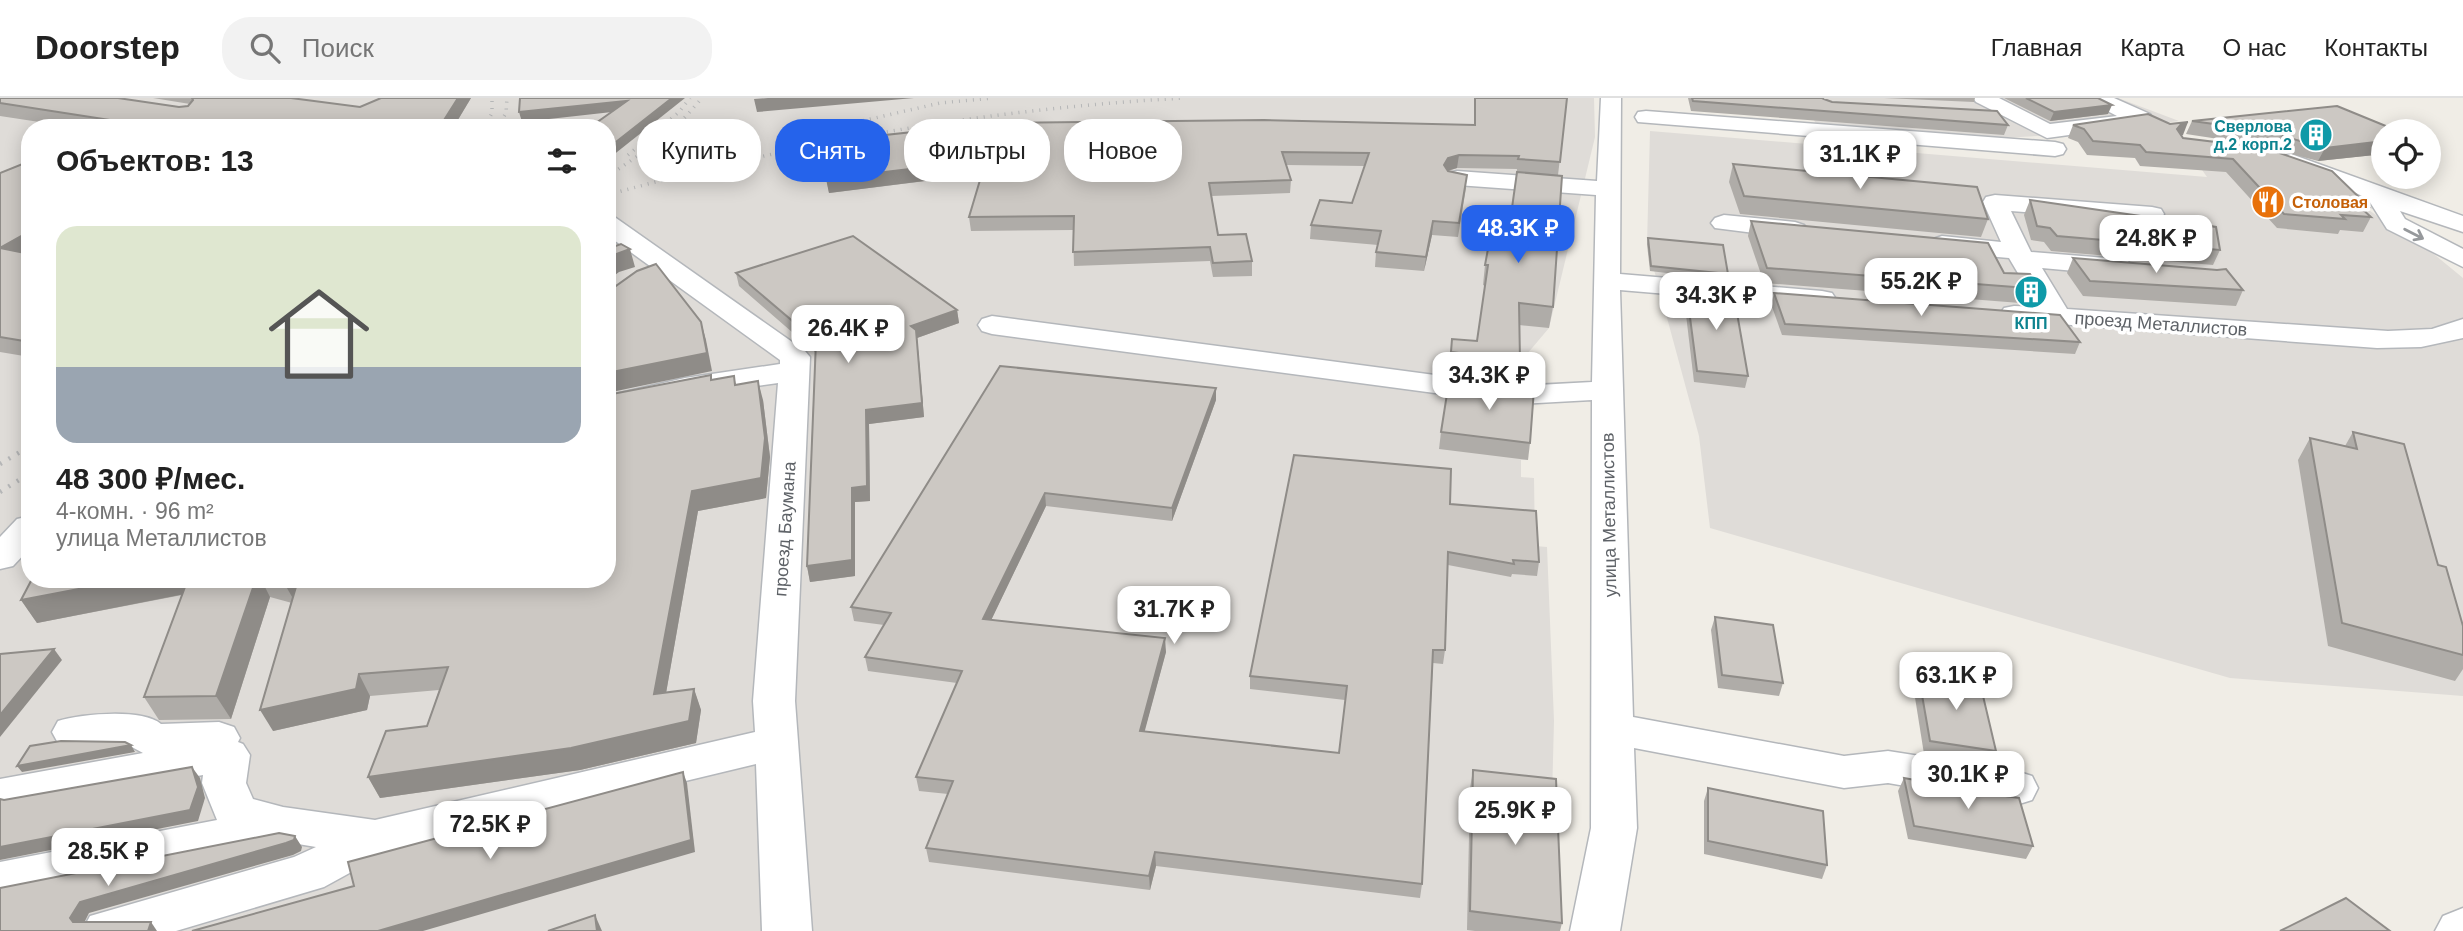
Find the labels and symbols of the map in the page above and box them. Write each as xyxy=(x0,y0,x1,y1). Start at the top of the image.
building icon: Сверлова д.2 корп.2 xyxy=(2297,116,2335,154)
place label: Сверлова д.2 корп.2 xyxy=(2214,118,2292,153)
pin: 31.1K ₽ xyxy=(1795,132,1925,191)
restaurant icon: Столовая xyxy=(2249,183,2287,221)
place label: Столовая xyxy=(2292,194,2368,211)
pin: 48.3K ₽ xyxy=(1453,206,1583,265)
pin: 24.8K ₽ xyxy=(2091,216,2221,275)
one-way arrow xyxy=(2403,227,2424,241)
pin: 55.2K ₽ xyxy=(1856,258,1986,318)
pin: 34.3K ₽ xyxy=(1651,272,1781,332)
building icon: КПП xyxy=(2012,273,2050,311)
pin: 26.4K ₽ xyxy=(783,306,913,365)
street label: проезд Металлистов xyxy=(2074,308,2248,340)
place label: КПП xyxy=(2015,315,2047,332)
pin: 34.3K ₽ xyxy=(1424,352,1554,412)
street label: улица Металлистов xyxy=(1598,432,1620,598)
street label: проезд Баумана xyxy=(770,460,800,597)
pin: 31.7K ₽ xyxy=(1109,587,1239,646)
pin: 63.1K ₽ xyxy=(1891,652,2021,712)
pin: 30.1K ₽ xyxy=(1903,752,2033,811)
pin: 25.9K ₽ xyxy=(1450,788,1580,847)
pin: 72.5K ₽ xyxy=(425,802,555,861)
pin: 28.5K ₽ xyxy=(43,828,173,888)

